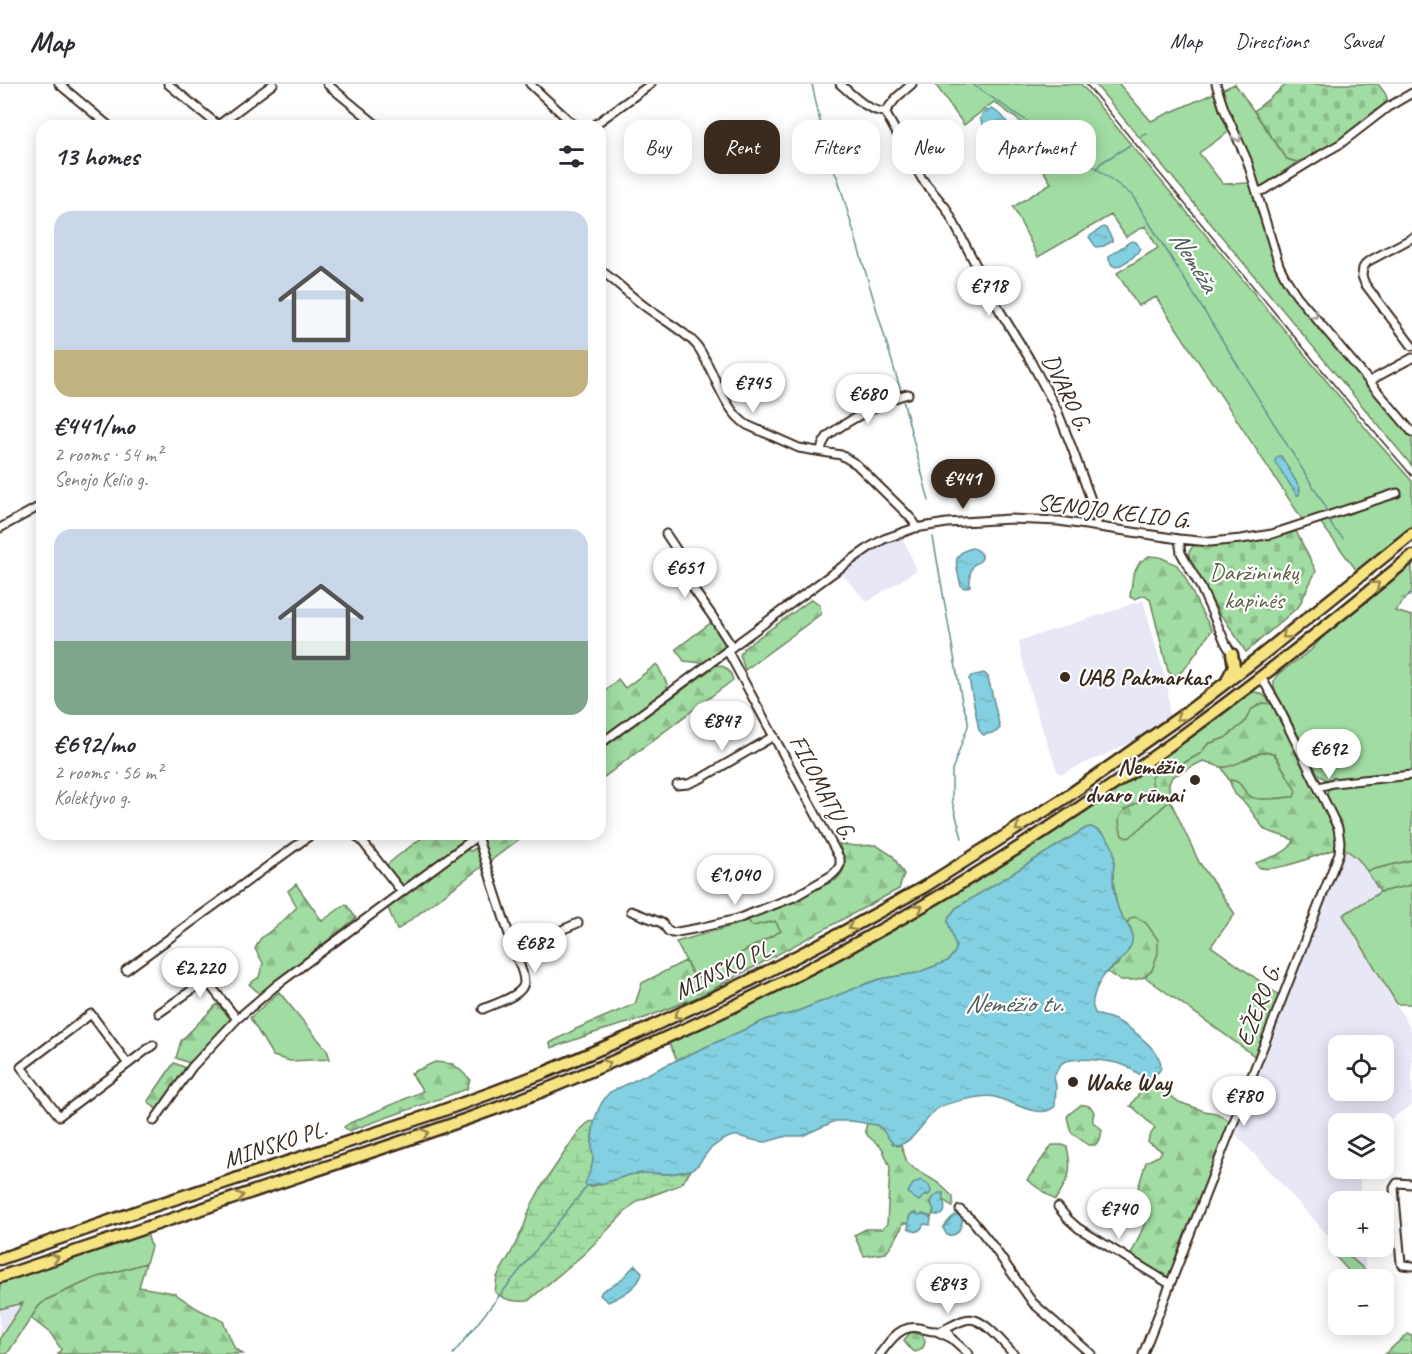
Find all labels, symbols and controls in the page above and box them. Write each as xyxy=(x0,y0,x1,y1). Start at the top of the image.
text: Map xyxy=(30,24,73,59)
text: Map xyxy=(1170,28,1202,54)
text: Directions xyxy=(1235,28,1308,54)
text: Saved xyxy=(1341,28,1382,54)
chip: Buy xyxy=(624,120,692,174)
chip: Rent xyxy=(704,120,780,174)
chip: Filters xyxy=(792,120,880,174)
chip: New xyxy=(892,120,964,174)
chip: Apartment xyxy=(976,120,1096,174)
one-way arrow xyxy=(1230,132,1242,143)
text: 13 homes xyxy=(54,140,139,173)
icon: filters xyxy=(555,140,588,173)
water label: Nemėža xyxy=(1162,224,1227,300)
icon: home xyxy=(267,250,375,358)
pin: €718 xyxy=(953,266,1025,317)
text: €718 xyxy=(971,273,1007,298)
one-way arrow xyxy=(1306,308,1317,319)
street label: DVARO G. xyxy=(1036,349,1098,435)
pin: €745 xyxy=(717,363,789,414)
text: €745 xyxy=(735,370,771,395)
pin: €680 xyxy=(832,374,904,425)
text: €680 xyxy=(850,381,886,406)
text: €441/mo xyxy=(54,409,134,442)
text: 2 rooms · 54 m² xyxy=(54,442,162,467)
pin: €441 xyxy=(927,459,999,510)
text: €441 xyxy=(945,466,981,491)
text: Senojo Kelio g. xyxy=(54,467,148,492)
street label: SENOJO KELIO G. xyxy=(1036,487,1192,535)
pin: €651 xyxy=(649,548,721,599)
text: €651 xyxy=(667,555,703,580)
park label: Daržininkų kapinės xyxy=(1210,557,1301,615)
icon: home xyxy=(267,568,375,676)
one-way arrow xyxy=(1369,582,1380,593)
one-way arrow xyxy=(1282,627,1293,638)
place label: UAB Pakmarkas xyxy=(1077,662,1212,692)
marker: UAB Pakmarkas xyxy=(1058,670,1072,684)
pin: €847 xyxy=(686,701,758,752)
text: €847 xyxy=(704,708,740,733)
one-way arrow xyxy=(1175,710,1186,721)
text: €692/mo xyxy=(54,727,134,760)
street label: FILOMATŲ G. xyxy=(783,729,863,845)
pin: €692 xyxy=(1293,729,1365,780)
text: €692 xyxy=(1311,736,1347,761)
place label: Nemėžio dvaro rūmai xyxy=(1085,751,1186,809)
text: 2 rooms · 56 m² xyxy=(54,760,162,785)
marker: Nemėžio dvaro rūmai xyxy=(1188,773,1202,787)
text: Kolektyvo g. xyxy=(54,785,130,810)
one-way arrow xyxy=(1015,820,1025,832)
pin: €1,040 xyxy=(686,855,784,906)
text: €1,040 xyxy=(711,862,759,887)
one-way arrow xyxy=(913,904,923,915)
one-way arrow xyxy=(847,920,858,931)
pin: €682 xyxy=(499,923,571,974)
text: €682 xyxy=(517,930,553,955)
street label: MINSKO PL. xyxy=(669,932,779,1006)
pin: €2,220 xyxy=(151,948,249,999)
text: €2,220 xyxy=(176,955,224,980)
street label: EŽERO G. xyxy=(1229,960,1287,1050)
water label: Nemėžio tv. xyxy=(965,987,1064,1020)
one-way arrow xyxy=(673,1008,684,1020)
map controls xyxy=(1328,1035,1394,1335)
button: locate xyxy=(1328,1035,1394,1101)
one-way arrow xyxy=(601,1059,612,1071)
place label: Wake Way xyxy=(1085,1067,1173,1097)
marker: Wake Way xyxy=(1066,1075,1080,1089)
pin: €780 xyxy=(1208,1076,1280,1127)
text: €780 xyxy=(1226,1083,1262,1108)
street label: MINSKO PL. xyxy=(219,1113,331,1175)
button: layers xyxy=(1328,1113,1394,1179)
one-way arrow xyxy=(419,1128,430,1141)
pin: €740 xyxy=(1083,1189,1155,1240)
one-way arrow xyxy=(234,1190,245,1203)
button: + xyxy=(1328,1191,1394,1257)
text: €740 xyxy=(1101,1196,1137,1221)
one-way arrow xyxy=(50,1253,60,1265)
pin: €843 xyxy=(912,1264,984,1315)
button: − xyxy=(1328,1269,1394,1335)
text: €843 xyxy=(930,1271,966,1296)

